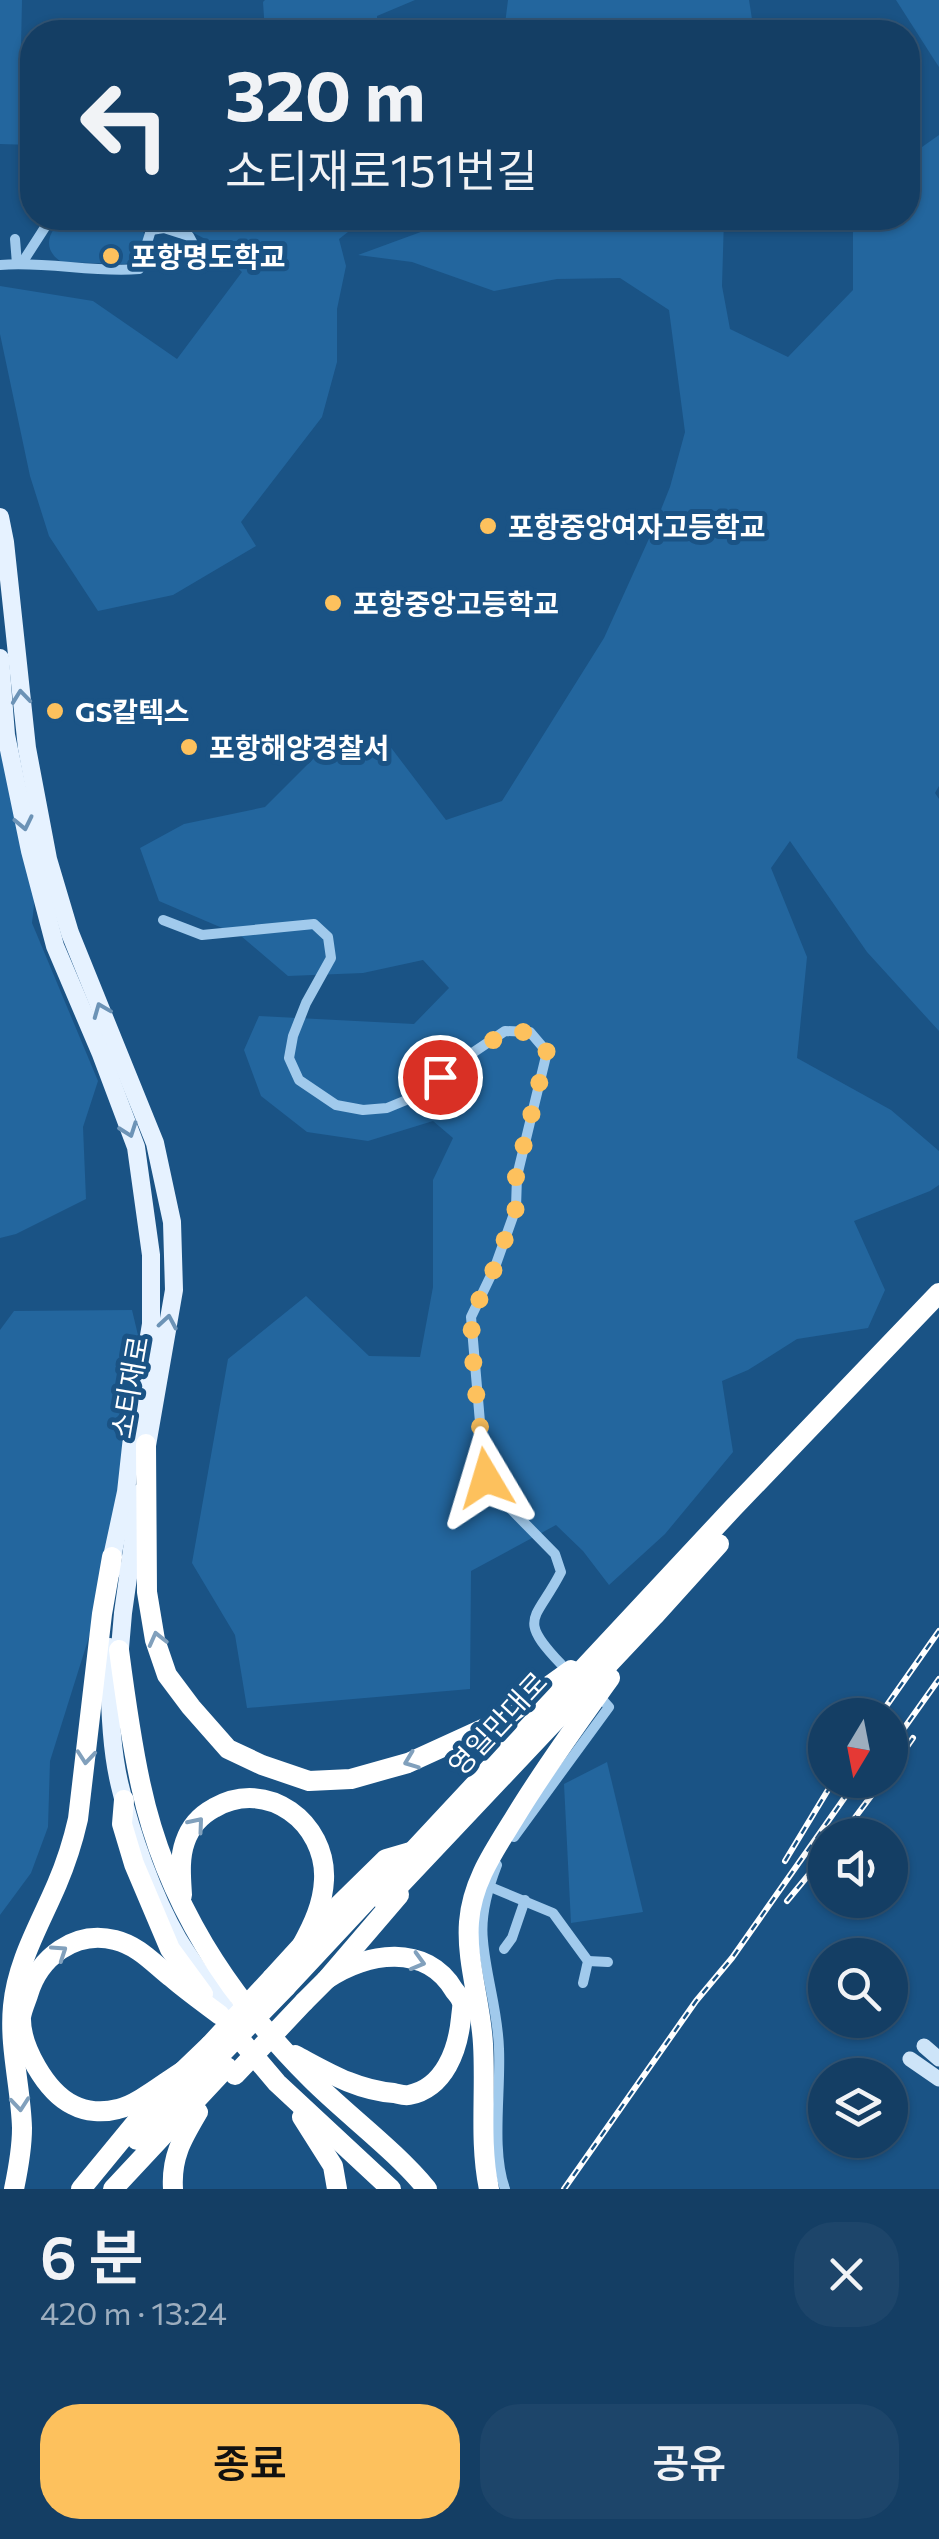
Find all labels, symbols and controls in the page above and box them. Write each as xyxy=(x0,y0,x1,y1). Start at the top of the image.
text: 320 m xyxy=(225,50,426,135)
icon: left xyxy=(60,60,190,190)
text: 소티재로151번길 xyxy=(225,141,538,196)
place label: 포항명도학교 xyxy=(131,239,286,273)
marker: 포항명도학교 xyxy=(100,245,122,267)
place label: 포항중앙여자고등학교 xyxy=(508,509,766,543)
marker: 포항중앙여자고등학교 xyxy=(477,515,499,537)
place label: 포항중앙고등학교 xyxy=(353,586,559,620)
marker: 포항중앙고등학교 xyxy=(322,592,344,614)
one-way arrow xyxy=(11,688,32,704)
place label: GS칼텍스 xyxy=(75,694,190,728)
marker: GS칼텍스 xyxy=(44,700,66,722)
place label: 포항해양경찰서 xyxy=(209,730,389,764)
marker: 포항해양경찰서 xyxy=(178,736,200,758)
one-way arrow xyxy=(13,814,34,831)
one-way arrow xyxy=(92,1002,112,1020)
pin xyxy=(398,1035,483,1120)
icon: arrive xyxy=(413,1050,468,1105)
one-way arrow xyxy=(118,1120,138,1137)
one-way arrow xyxy=(157,1314,178,1330)
street label: 소티재로 xyxy=(103,1333,155,1441)
position arrow xyxy=(434,1426,538,1530)
one-way arrow xyxy=(147,1631,168,1648)
street label: 영일만대로 xyxy=(441,1664,553,1782)
north arrow xyxy=(808,1698,908,1798)
map controls xyxy=(808,1698,908,2158)
one-way arrow xyxy=(403,1749,420,1770)
one-way arrow xyxy=(75,1750,97,1766)
one-way arrow xyxy=(185,1818,203,1836)
button: sound xyxy=(808,1818,908,1918)
button: search xyxy=(808,1938,908,2038)
one-way arrow xyxy=(49,1946,67,1965)
one-way arrow xyxy=(409,1951,426,1972)
button: layers xyxy=(808,2058,908,2158)
one-way arrow xyxy=(8,2097,30,2113)
text: 6 분 xyxy=(40,2218,143,2291)
button: close xyxy=(794,2222,899,2327)
text: 420 m · 13:24 xyxy=(40,2292,227,2332)
button: 종료 xyxy=(40,2404,460,2519)
button: 공유 xyxy=(480,2404,899,2519)

